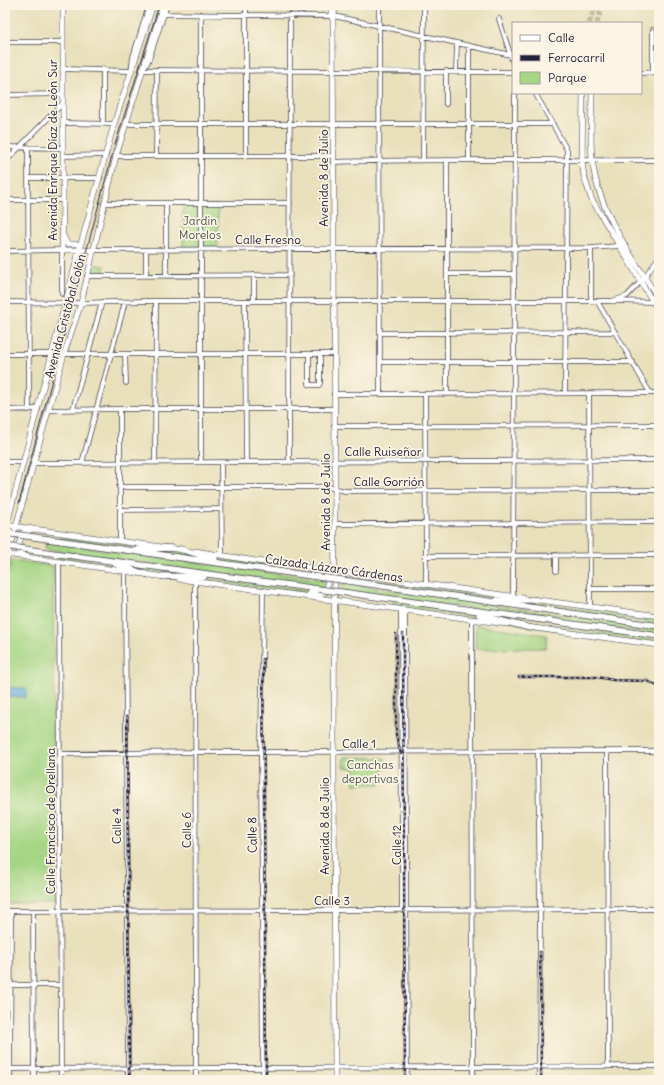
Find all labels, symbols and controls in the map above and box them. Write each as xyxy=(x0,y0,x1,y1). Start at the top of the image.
legend xyxy=(512,22,642,94)
text: Calle xyxy=(548,30,575,45)
text: Ferrocarril xyxy=(548,50,605,65)
street label: Avenida Enrique Díaz de León Sur xyxy=(45,59,60,241)
text: Parque xyxy=(548,70,587,85)
street label: Avenida 8 de Julio xyxy=(316,129,331,227)
park label: Jardin Morelos xyxy=(179,213,221,242)
street label: Calle Fresno xyxy=(235,232,301,247)
street label: Avenida Cristóbal Colón xyxy=(41,252,89,380)
street label: Calle Ruiseñor xyxy=(344,444,422,459)
street label: Avenida 8 de Julio xyxy=(318,453,333,551)
street label: Calle Gorrión xyxy=(354,474,425,489)
street label: Calzada Lázaro Cárdenas xyxy=(264,551,404,585)
street label: Calle 1 xyxy=(342,736,376,751)
street label: Calle Francisco de Orellana xyxy=(43,748,58,894)
park label: Canchas deportivas xyxy=(342,757,398,786)
street label: Avenida 8 de Julio xyxy=(317,777,332,875)
street label: Calle 4 xyxy=(109,808,124,844)
street label: Calle 6 xyxy=(179,812,194,848)
street label: Calle 8 xyxy=(244,817,260,853)
street label: Calle 12 xyxy=(389,824,404,865)
street label: Calle 3 xyxy=(314,893,350,908)

